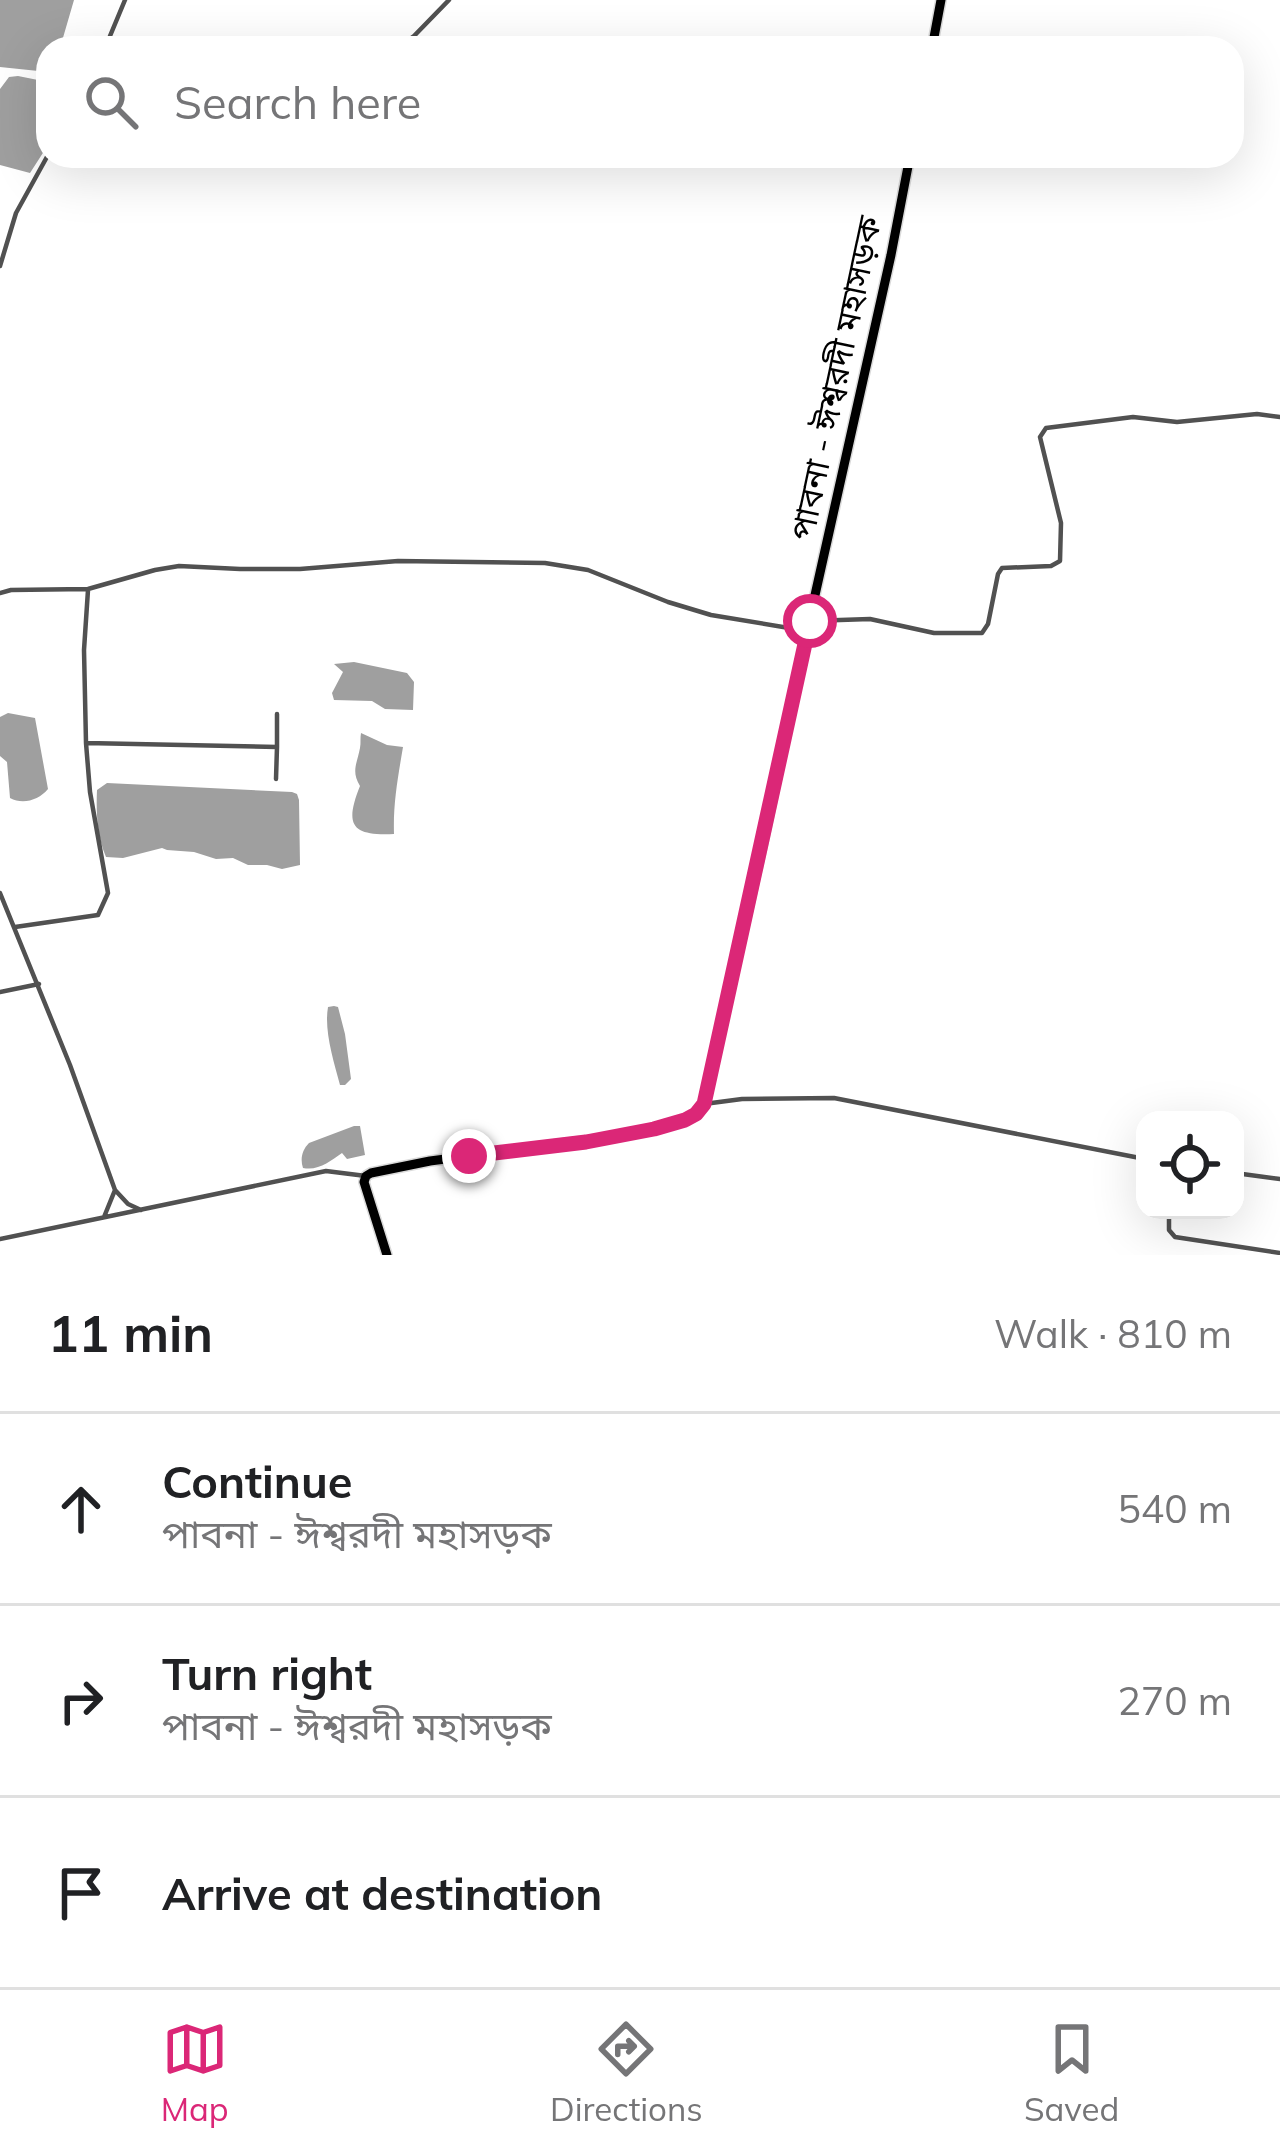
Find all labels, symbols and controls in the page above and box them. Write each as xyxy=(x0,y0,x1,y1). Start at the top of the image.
search box xyxy=(36,36,1244,168)
icon: search xyxy=(78,69,144,135)
text: Search here xyxy=(174,74,421,130)
street label: পাবনা - ঈশ্বরদী মহাসড়ক xyxy=(781,212,889,544)
route start xyxy=(783,594,837,648)
map controls xyxy=(1136,1111,1244,1219)
button: locate xyxy=(1136,1111,1244,1219)
route end xyxy=(442,1129,496,1183)
text: 11 min xyxy=(48,1301,213,1365)
text: Walk · 810 m xyxy=(994,1309,1232,1358)
text: Continue xyxy=(162,1453,352,1509)
icon: ahead xyxy=(48,1476,114,1542)
text: 540 m xyxy=(1117,1484,1232,1533)
text: পাবনা - ঈশ্বরদী মহাসড়ক xyxy=(162,1509,552,1558)
text: Turn right xyxy=(162,1645,372,1701)
icon: right xyxy=(48,1668,114,1734)
text: 270 m xyxy=(1117,1676,1232,1725)
text: পাবনা - ঈশ্বরদী মহাসড়ক xyxy=(162,1701,552,1750)
icon: arrive xyxy=(48,1860,114,1926)
text: Arrive at destination xyxy=(162,1865,602,1921)
tab: Map xyxy=(161,2016,229,2129)
tab: Directions xyxy=(550,2016,703,2129)
tab: Saved xyxy=(1024,2016,1119,2129)

